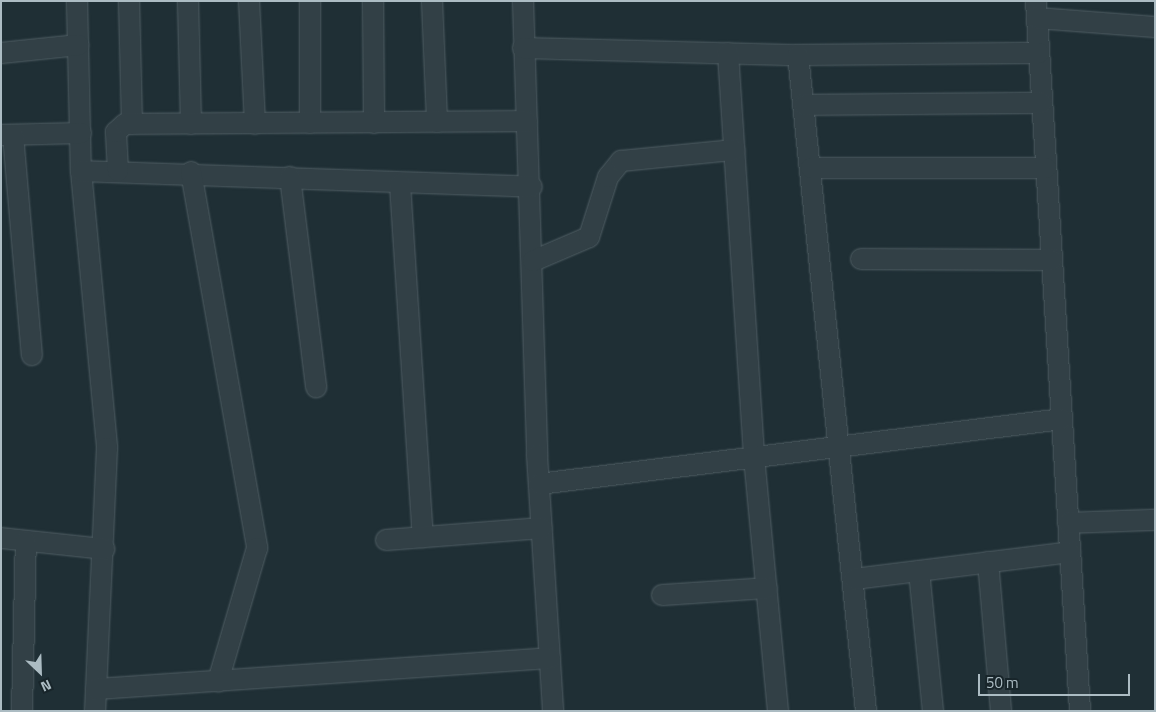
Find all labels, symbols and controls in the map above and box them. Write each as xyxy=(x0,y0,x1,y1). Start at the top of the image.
north arrow xyxy=(15,647,65,697)
scale bar xyxy=(981,664,1134,696)
text: 50 m xyxy=(986,671,1019,694)
text: N xyxy=(38,675,55,698)

